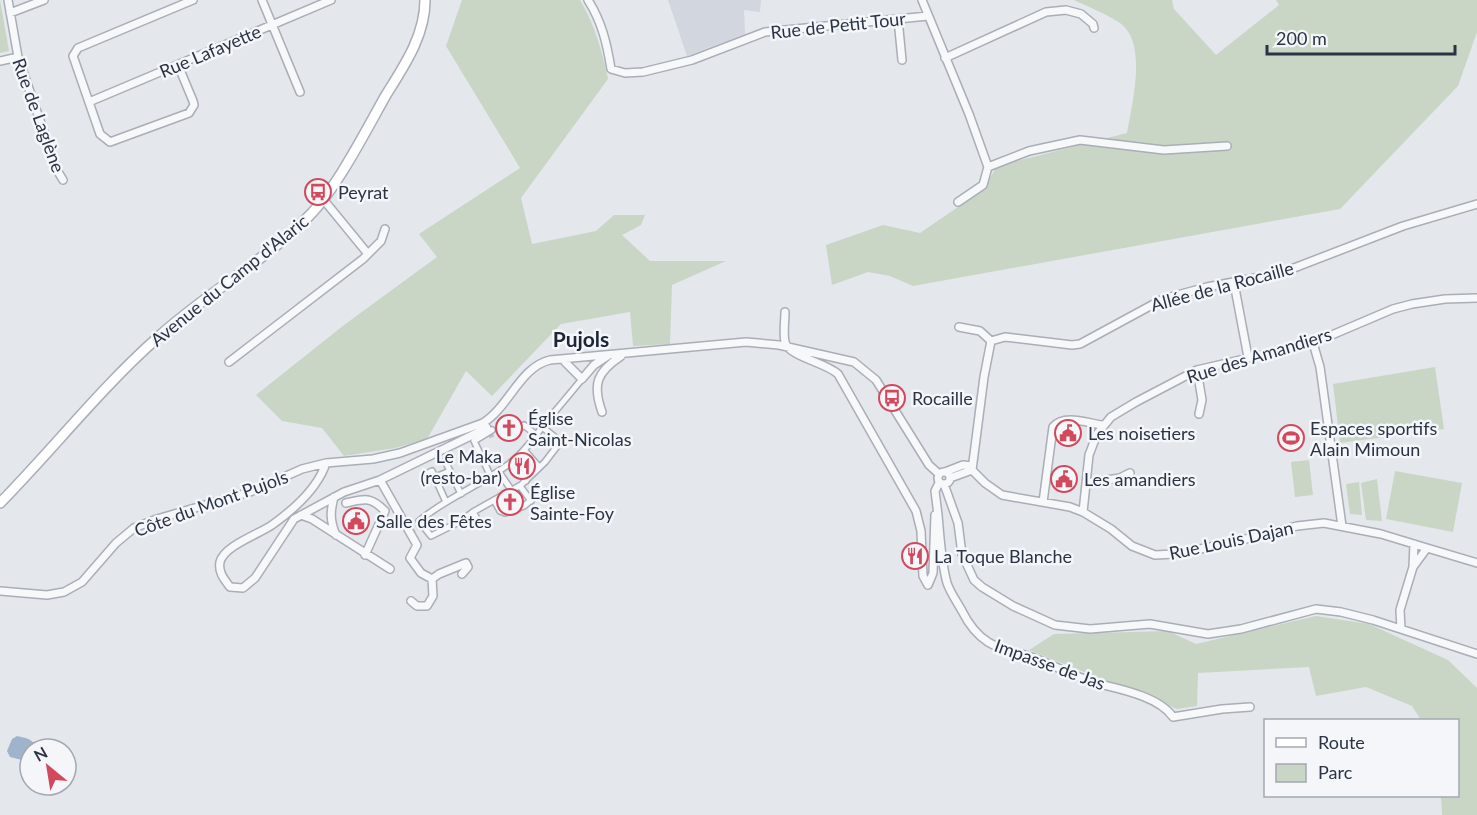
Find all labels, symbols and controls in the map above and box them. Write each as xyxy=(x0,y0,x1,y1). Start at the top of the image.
street label: Rue de Petit Tour xyxy=(769,7,907,43)
scale bar xyxy=(1267,18,1454,56)
street label: Rue Lafayette xyxy=(156,20,264,82)
text: 200 m xyxy=(1276,27,1327,49)
street label: Rue de Laglène xyxy=(8,55,70,175)
bus stop icon: Peyrat xyxy=(303,177,333,207)
place label: Peyrat xyxy=(338,181,389,203)
street label: Avenue du Camp d'Alaric xyxy=(146,209,313,351)
street label: Allée de la Rocaille xyxy=(1148,256,1296,316)
street label: Rue des Amandiers xyxy=(1184,322,1334,388)
district label: Pujols xyxy=(553,326,609,351)
bus stop icon: Rocaille xyxy=(877,383,907,413)
place label: Rocaille xyxy=(912,387,973,409)
place label: Église Saint-Nicolas xyxy=(528,407,632,450)
church icon: Église Saint-Nicolas xyxy=(494,413,524,443)
place label: Espaces sportifs Alain Mimoun xyxy=(1310,417,1437,460)
public building icon: Les noisetiers xyxy=(1053,418,1083,448)
place label: Les noisetiers xyxy=(1088,422,1195,444)
sports icon: Espaces sportifs Alain Mimoun xyxy=(1276,423,1306,453)
place label: Le Maka (resto-bar) xyxy=(421,445,502,488)
restaurant icon: Le Maka (resto-bar) xyxy=(507,451,537,481)
public building icon: Les amandiers xyxy=(1049,464,1079,494)
street label: Côte du Mont Pujols xyxy=(131,465,291,541)
place label: Les amandiers xyxy=(1084,468,1196,490)
place label: Église Sainte-Foy xyxy=(530,481,615,524)
church icon: Église Sainte-Foy xyxy=(495,487,525,517)
public building icon: Salle des Fêtes xyxy=(341,506,371,536)
place label: Salle des Fêtes xyxy=(376,510,492,532)
street label: Rue Louis Dajan xyxy=(1167,516,1295,564)
restaurant icon: La Toque Blanche xyxy=(900,541,930,571)
place label: La Toque Blanche xyxy=(934,545,1072,567)
street label: Impasse de Jas xyxy=(992,634,1109,694)
legend xyxy=(1264,719,1459,797)
text: Route xyxy=(1318,731,1365,753)
north arrow xyxy=(18,737,78,797)
text: N xyxy=(30,742,50,765)
text: Parc xyxy=(1318,761,1353,783)

